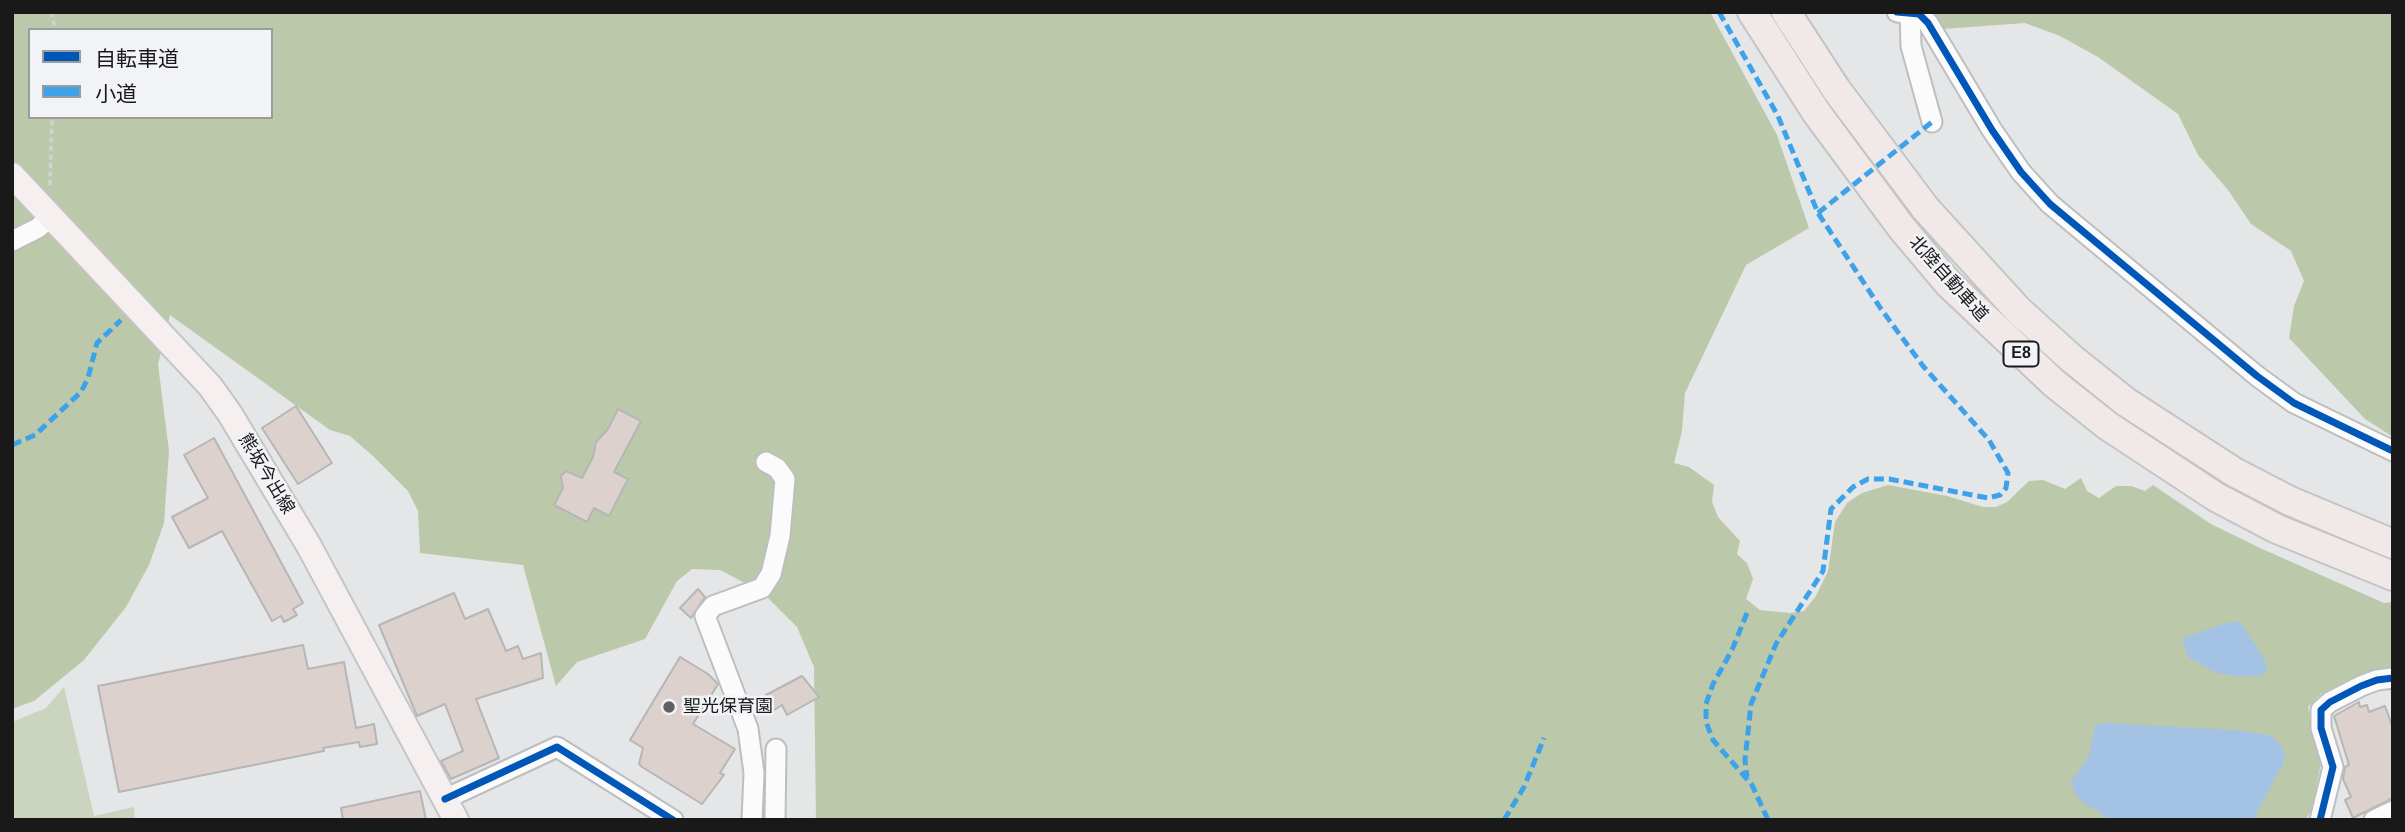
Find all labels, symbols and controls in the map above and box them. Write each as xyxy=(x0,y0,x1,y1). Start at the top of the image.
legend xyxy=(28,28,273,119)
text: 自転車道 xyxy=(95,47,179,70)
text: 小道 xyxy=(95,82,137,105)
street label: 北陸自動車道 xyxy=(1904,232,1992,326)
road number: E8 xyxy=(2004,342,2038,366)
street label: 熊坂今出線 xyxy=(234,430,298,518)
place label: 聖光保育園 xyxy=(683,696,773,718)
marker: 聖光保育園 xyxy=(661,699,677,715)

